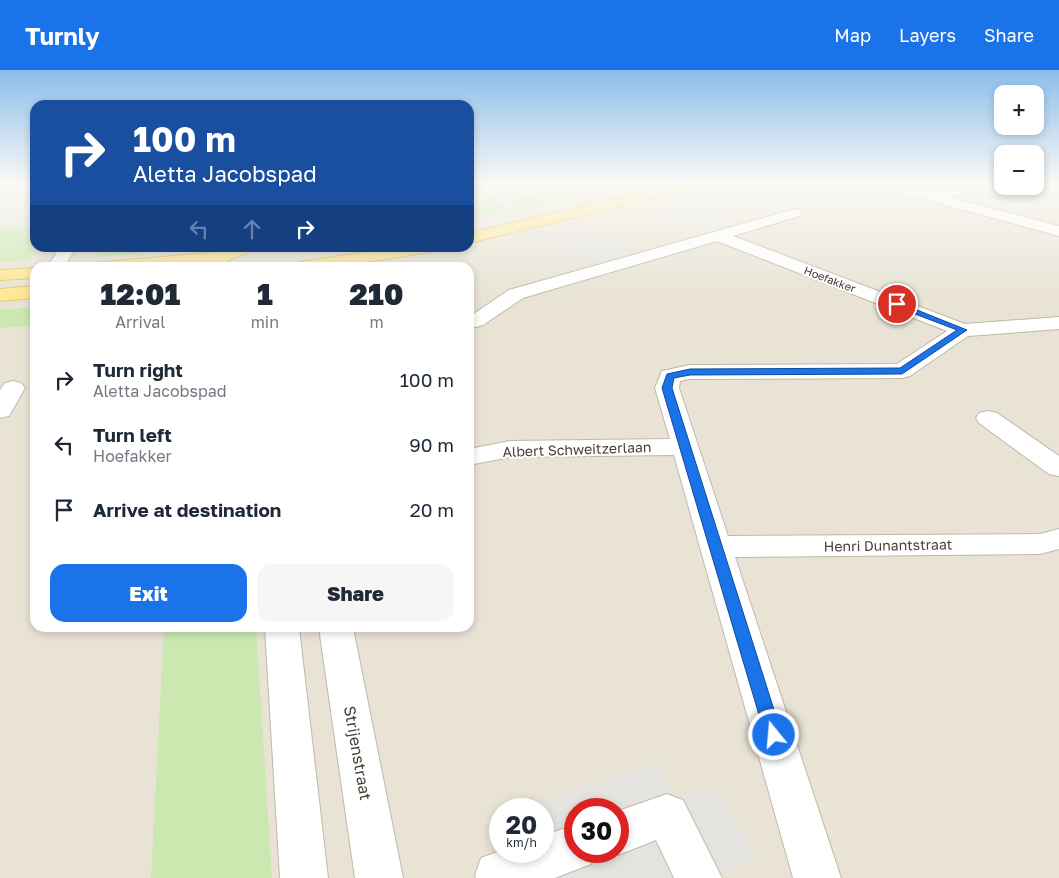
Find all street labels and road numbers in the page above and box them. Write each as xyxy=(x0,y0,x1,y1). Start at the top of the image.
street label: Hoefakker xyxy=(802,263,858,295)
street label: Albert Schweitzerlaan xyxy=(502,438,652,460)
street label: Henri Dunantstraat xyxy=(824,535,952,555)
street label: Strijenstraat xyxy=(340,704,376,802)

